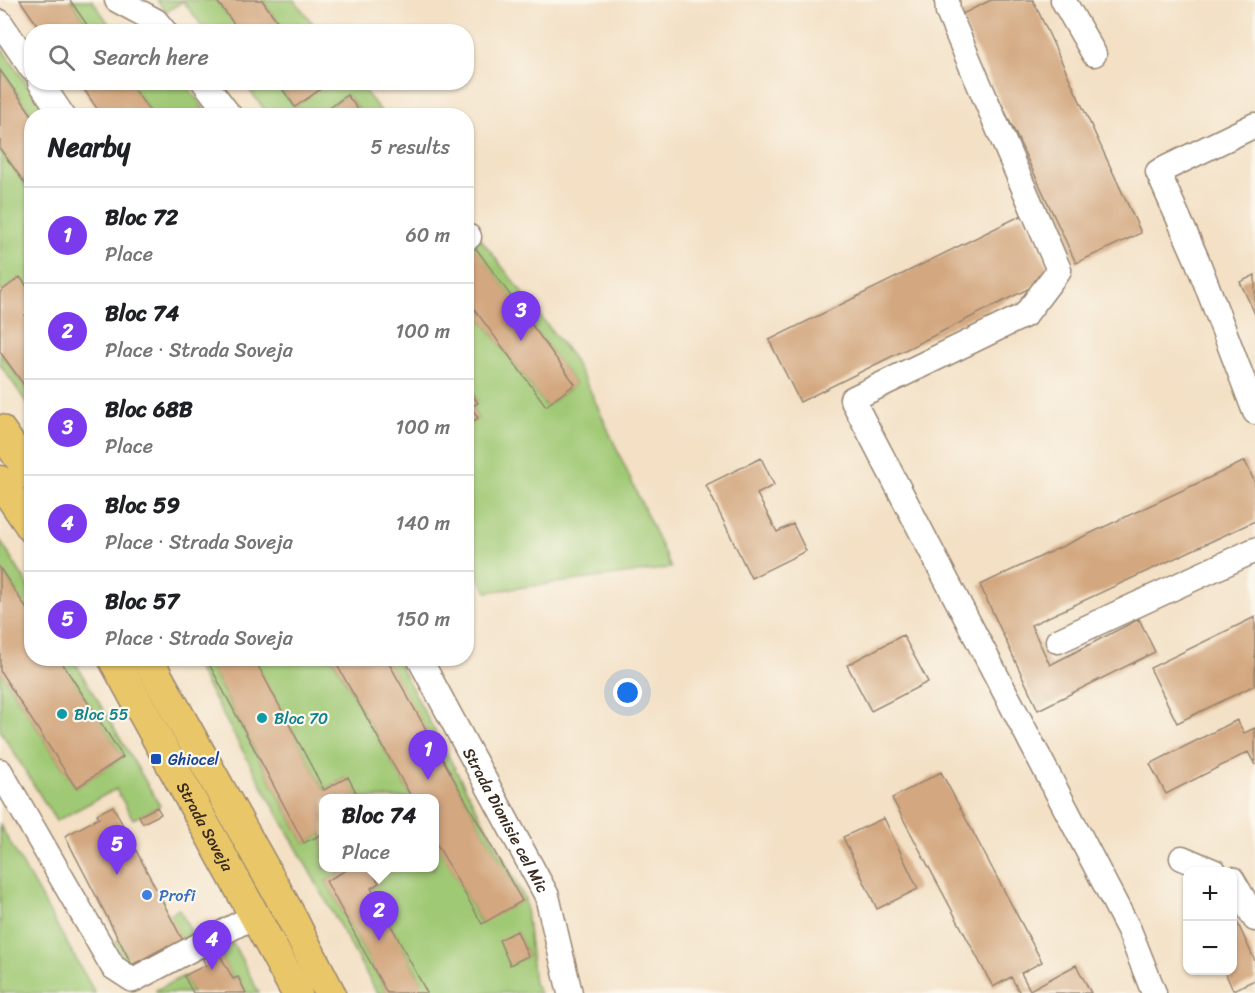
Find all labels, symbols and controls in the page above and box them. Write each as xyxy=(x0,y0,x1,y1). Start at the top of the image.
search box xyxy=(24,24,474,90)
text: Search here xyxy=(93,38,209,77)
icon: search xyxy=(45,41,78,74)
text: Nearby xyxy=(48,124,130,170)
text: 5 results xyxy=(371,130,450,165)
text: Bloc 72 xyxy=(105,198,178,237)
text: 1 xyxy=(63,218,72,253)
text: 60 m xyxy=(405,218,450,253)
text: Place xyxy=(105,237,153,272)
pin: 3 xyxy=(502,292,540,341)
text: Bloc 74 xyxy=(105,294,179,333)
text: 2 xyxy=(62,314,73,349)
text: 100 m xyxy=(396,314,450,349)
text: Place · Strada Soveja xyxy=(105,333,293,368)
text: Bloc 68B xyxy=(105,390,193,429)
text: 3 xyxy=(62,410,73,445)
text: 100 m xyxy=(396,410,450,445)
text: Place xyxy=(105,429,153,464)
text: Bloc 59 xyxy=(105,486,180,525)
text: 4 xyxy=(61,506,74,541)
text: 140 m xyxy=(396,506,450,541)
text: Place · Strada Soveja xyxy=(105,525,293,560)
text: Bloc 57 xyxy=(105,582,179,621)
text: 5 xyxy=(61,602,74,637)
text: 150 m xyxy=(396,602,450,637)
text: Place · Strada Soveja xyxy=(105,621,293,656)
your location xyxy=(613,678,642,707)
place label: Bloc 55 xyxy=(74,700,129,729)
place label: Bloc 70 xyxy=(274,704,328,733)
marker: Bloc 55 xyxy=(55,707,69,721)
marker: Bloc 70 xyxy=(255,711,269,725)
pin: 1 xyxy=(408,730,448,780)
street label: Strada Dionisie cel Mic xyxy=(455,742,557,899)
place label: Ghiocel xyxy=(168,745,220,774)
marker: Ghiocel xyxy=(149,752,163,766)
street label: Strada Soveja xyxy=(168,776,242,878)
popup xyxy=(319,794,439,872)
text: Bloc 74 xyxy=(342,796,416,835)
pin: 5 xyxy=(98,826,136,875)
text: Place xyxy=(342,835,390,870)
map controls xyxy=(1183,867,1237,975)
button: + xyxy=(1183,867,1237,921)
place label: Profi xyxy=(159,881,196,910)
marker: Profi xyxy=(140,888,154,902)
pin: 2 xyxy=(360,892,398,941)
pin: 4 xyxy=(192,920,232,970)
button: − xyxy=(1183,921,1237,975)

